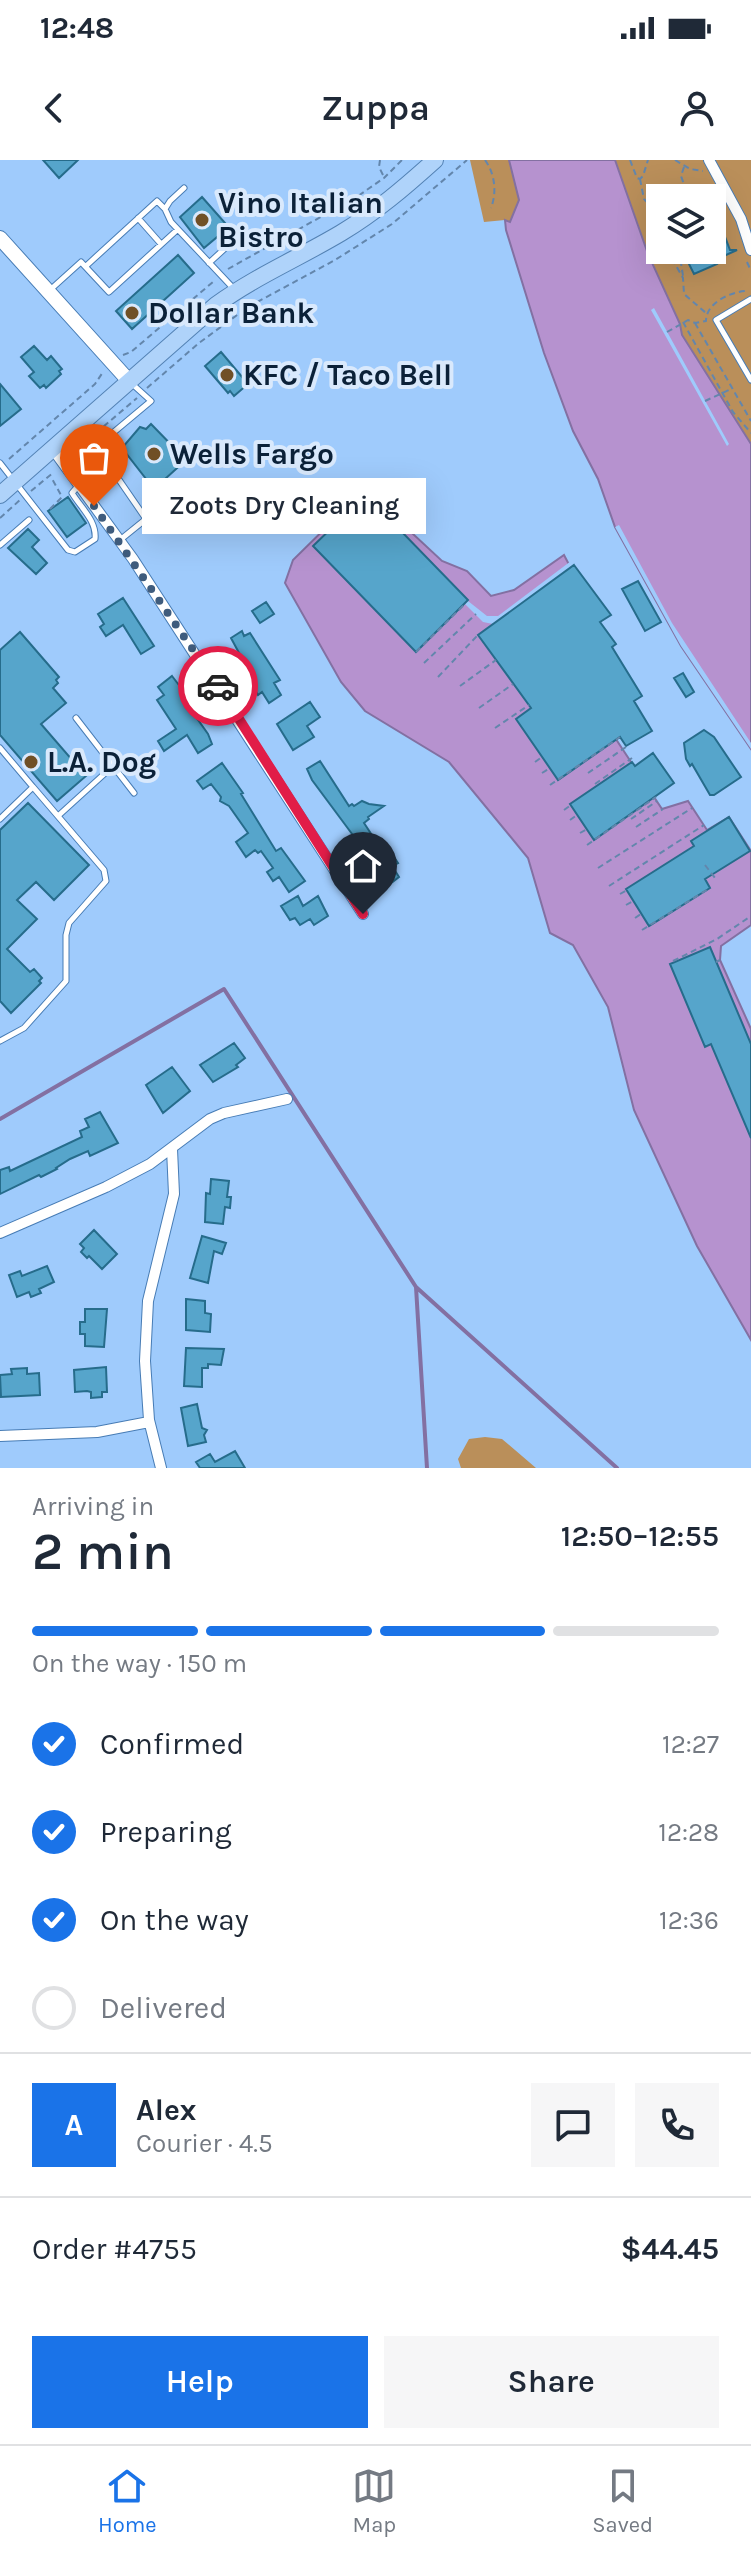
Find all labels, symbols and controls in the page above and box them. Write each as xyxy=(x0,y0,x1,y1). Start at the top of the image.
text: 12:48 xyxy=(40,10,114,46)
icon: back xyxy=(32,86,76,130)
icon: person xyxy=(675,86,719,130)
text: Zuppa xyxy=(321,87,430,129)
map controls xyxy=(646,184,726,264)
button: layers xyxy=(646,184,726,264)
place label: Vino Italian Bistro xyxy=(218,185,383,255)
marker: Vino Italian Bistro xyxy=(193,211,211,229)
place label: Dollar Bank xyxy=(148,295,314,331)
marker: Dollar Bank xyxy=(123,304,141,322)
place label: KFC / Taco Bell xyxy=(243,357,452,393)
marker: KFC / Taco Bell xyxy=(218,366,236,384)
pin xyxy=(60,424,128,506)
icon: bag xyxy=(72,436,116,480)
place label: Wells Fargo xyxy=(170,436,334,472)
marker: Wells Fargo xyxy=(145,445,163,463)
callout: Zoots Dry Cleaning xyxy=(142,478,426,534)
text: Zoots Dry Cleaning xyxy=(169,490,399,521)
courier xyxy=(178,646,258,726)
icon: car xyxy=(196,664,240,708)
place label: L.A. Dog xyxy=(47,744,156,780)
marker: L.A. Dog xyxy=(22,753,40,771)
pin xyxy=(329,832,397,914)
icon: home xyxy=(341,844,385,888)
text: Arriving in xyxy=(32,1491,154,1522)
text: 12:50–12:55 xyxy=(561,1518,719,1554)
text: 2 min xyxy=(32,1521,174,1582)
text: On the way · 150 m xyxy=(32,1648,247,1679)
icon: check xyxy=(32,1722,76,1766)
text: Confirmed xyxy=(100,1726,244,1762)
text: 12:27 xyxy=(662,1729,719,1760)
icon: check xyxy=(32,1810,76,1854)
text: Preparing xyxy=(100,1814,232,1850)
text: 12:28 xyxy=(658,1817,719,1848)
icon: check xyxy=(32,1898,76,1942)
text: On the way xyxy=(100,1902,249,1938)
text: 12:36 xyxy=(659,1905,719,1936)
text: Delivered xyxy=(100,1990,227,2026)
button: chat xyxy=(531,2083,615,2167)
button: phone xyxy=(635,2083,719,2167)
text: Alex xyxy=(136,2092,196,2128)
text: A xyxy=(65,2107,83,2143)
text: Courier · 4.5 xyxy=(136,2128,273,2159)
text: Order #4755 xyxy=(32,2231,197,2267)
text: $44.45 xyxy=(621,2231,719,2267)
button: Help xyxy=(32,2336,368,2428)
button: Share xyxy=(384,2336,719,2428)
tab: Home xyxy=(98,2464,157,2538)
tab: Map xyxy=(352,2464,396,2538)
tab: Saved xyxy=(592,2464,653,2538)

